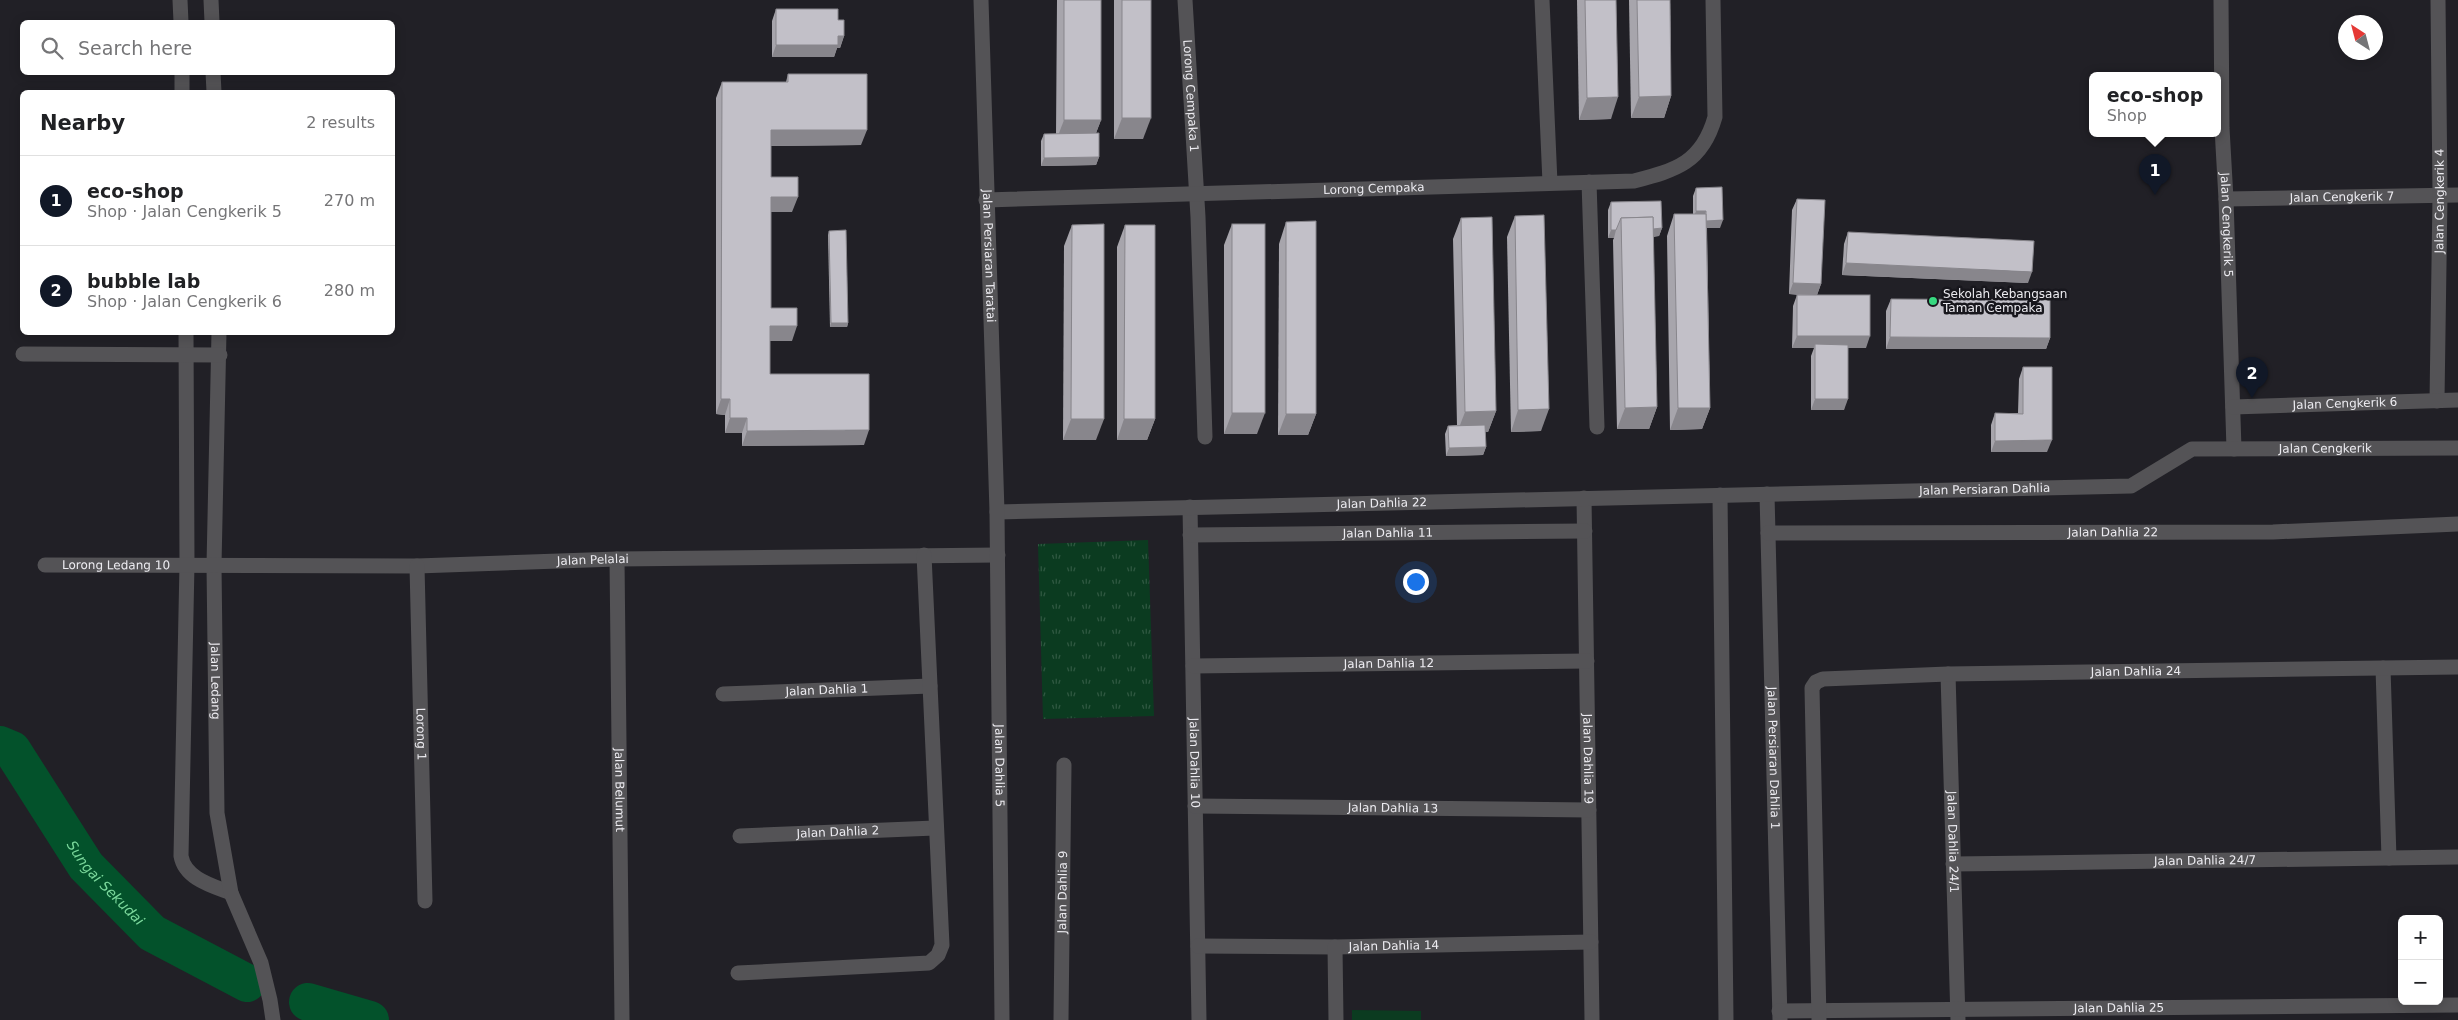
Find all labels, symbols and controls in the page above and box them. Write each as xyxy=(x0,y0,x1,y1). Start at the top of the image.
north arrow xyxy=(2338,15,2383,60)
search box xyxy=(20,20,395,75)
icon: search xyxy=(38,34,66,62)
text: Search here xyxy=(78,37,192,59)
street label: Lorong Cempaka 1 xyxy=(1180,39,1201,153)
popup xyxy=(2089,72,2221,137)
text: eco-shop xyxy=(2107,84,2203,106)
text: Shop xyxy=(2107,106,2147,125)
text: Nearby xyxy=(40,111,125,135)
text: 2 results xyxy=(306,113,375,132)
street label: Jalan Cengkerik 4 xyxy=(2432,149,2447,254)
pin: 1 xyxy=(2139,154,2171,195)
street label: Jalan Cengkerik 5 xyxy=(2217,171,2235,277)
text: eco-shop xyxy=(87,180,184,202)
street label: Lorong Cempaka xyxy=(1323,180,1425,197)
street label: Jalan Persiaran Taratai xyxy=(980,188,998,323)
street label: Jalan Cengkerik 7 xyxy=(2289,189,2394,205)
text: 1 xyxy=(50,191,62,210)
text: 270 m xyxy=(324,191,375,210)
text: Shop · Jalan Cengkerik 5 xyxy=(87,202,282,221)
text: bubble lab xyxy=(87,270,200,292)
text: 2 xyxy=(50,281,62,300)
text: 280 m xyxy=(324,281,375,300)
place label: Sekolah Kebangsaan Taman Cempaka xyxy=(1942,287,2067,315)
text: Shop · Jalan Cengkerik 6 xyxy=(87,292,282,311)
marker: Sekolah Kebangsaan Taman Cempaka xyxy=(1927,295,1939,307)
pin: 2 xyxy=(2236,357,2268,398)
street label: Jalan Cengkerik 6 xyxy=(2291,395,2397,412)
street label: Jalan Cengkerik xyxy=(2278,441,2372,456)
street label: Jalan Persiaran Dahlia xyxy=(1918,481,2050,498)
street label: Jalan Dahlia 22 xyxy=(1336,495,1427,511)
street label: Jalan Dahlia 22 xyxy=(2067,525,2158,539)
street label: Jalan Dahlia 11 xyxy=(1342,526,1433,540)
street label: Jalan Pelalai xyxy=(556,552,629,568)
street label: Lorong Ledang 10 xyxy=(62,558,170,572)
your location xyxy=(1403,569,1429,595)
street label: Jalan Ledang xyxy=(208,641,223,720)
street label: Jalan Dahlia 12 xyxy=(1343,656,1434,671)
street label: Jalan Dahlia 24 xyxy=(2090,664,2181,679)
street label: Jalan Dahlia 1 xyxy=(784,681,869,699)
street label: Jalan Persiaran Dahlia 1 xyxy=(1765,685,1782,829)
street label: Lorong 1 xyxy=(413,708,429,760)
street label: Jalan Dahlia 19 xyxy=(1580,713,1596,804)
street label: Jalan Dahlia 10 xyxy=(1187,717,1202,808)
street label: Jalan Dahlia 5 xyxy=(992,723,1007,807)
street label: Jalan Belumut xyxy=(612,747,627,832)
street label: Jalan Dahlia 24/1 xyxy=(1944,790,1961,893)
street label: Jalan Dahlia 13 xyxy=(1347,801,1438,815)
street label: Jalan Dahlia 2 xyxy=(795,823,880,841)
water label: Sungai Sekudai xyxy=(64,837,148,928)
street label: Jalan Dahlia 9 xyxy=(1055,851,1070,934)
street label: Jalan Dahlia 24/7 xyxy=(2153,853,2256,868)
map controls xyxy=(2398,915,2443,1005)
button: + xyxy=(2398,915,2443,960)
street label: Jalan Dahlia 14 xyxy=(1348,938,1439,954)
button: − xyxy=(2398,960,2443,1005)
street label: Jalan Dahlia 25 xyxy=(2073,1001,2164,1015)

